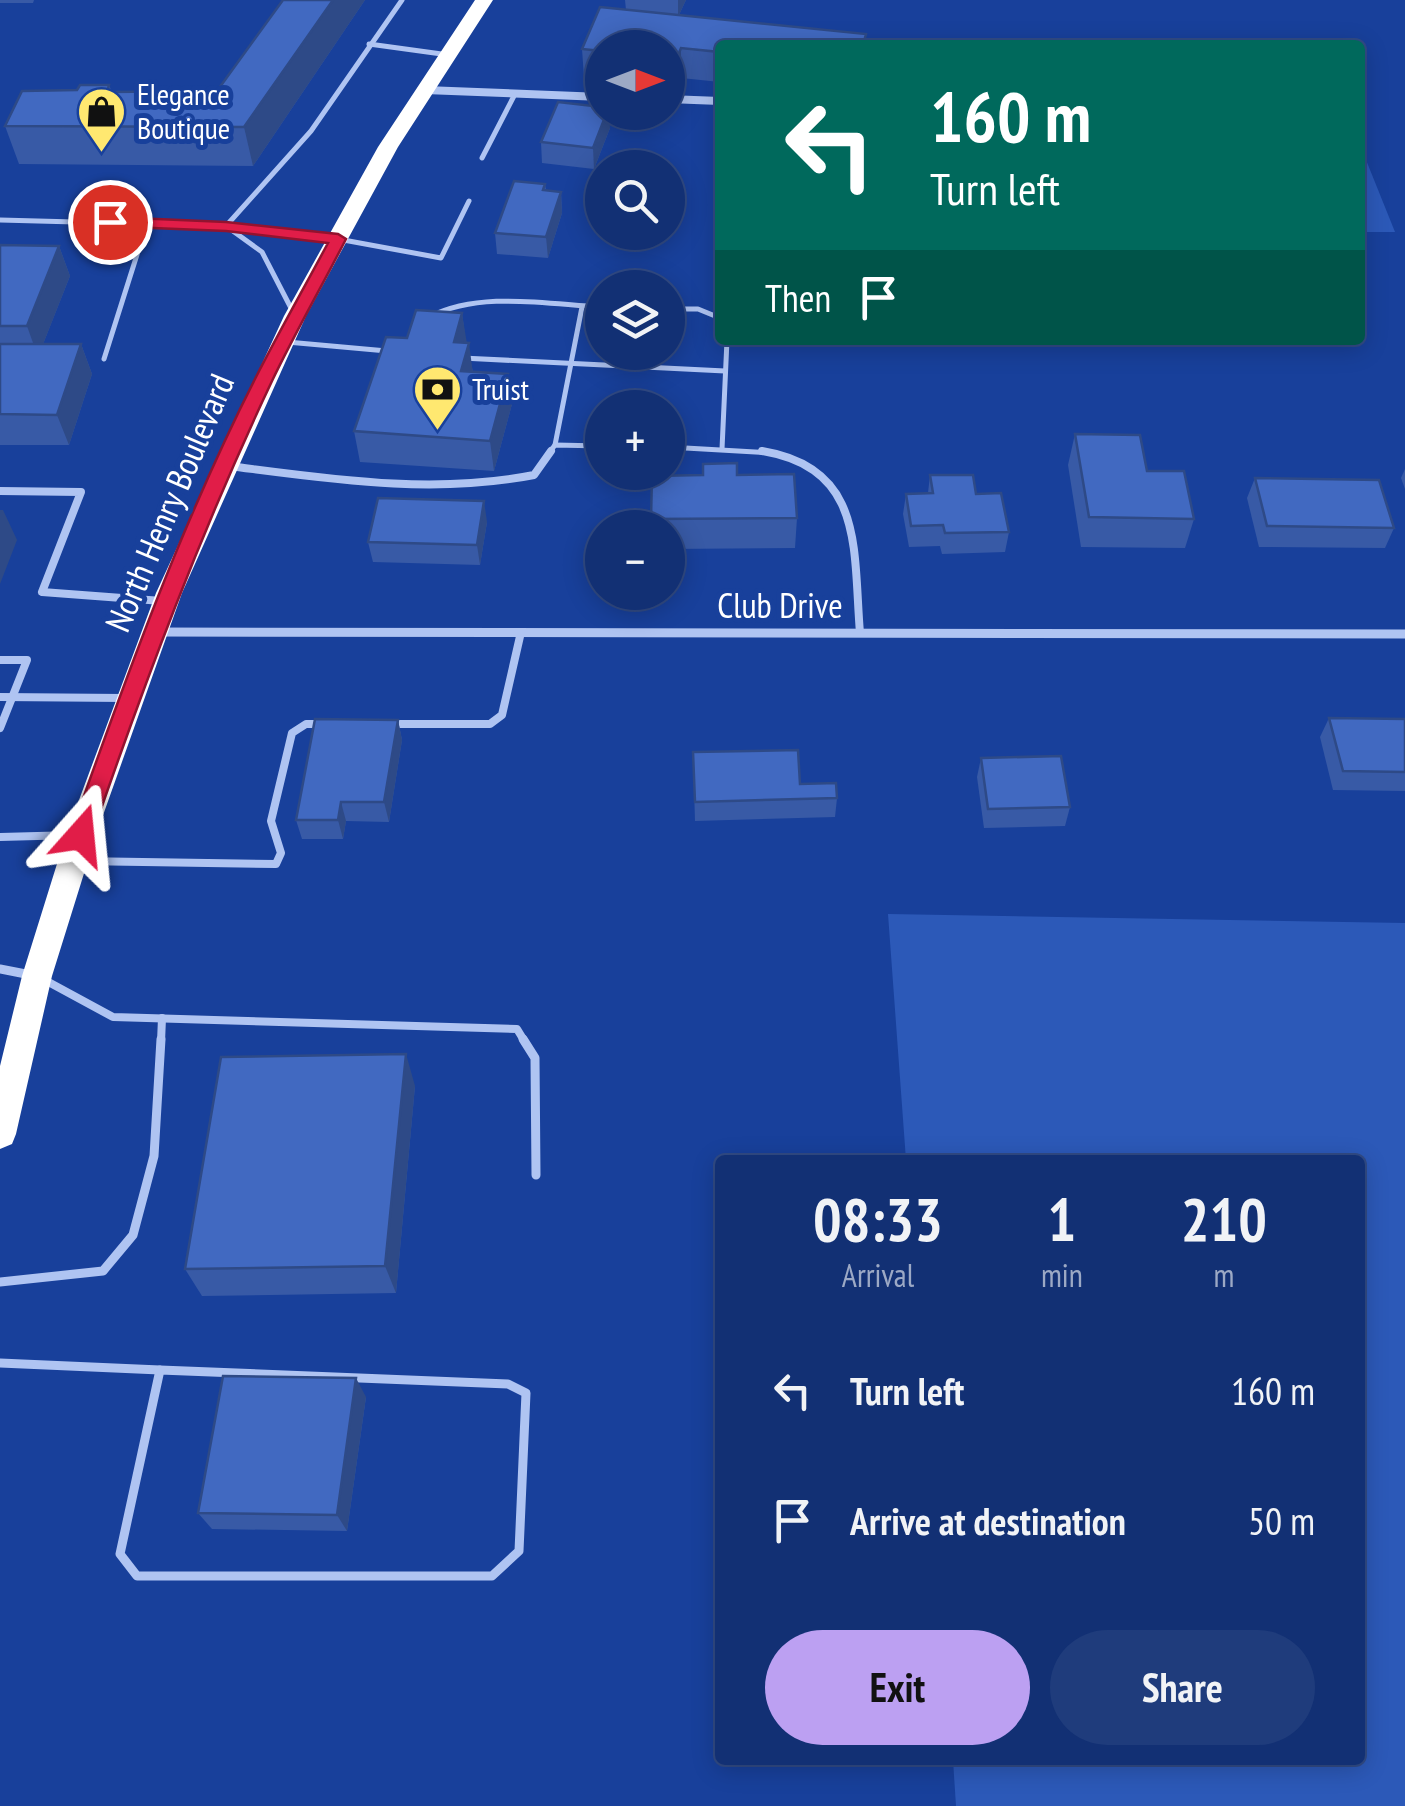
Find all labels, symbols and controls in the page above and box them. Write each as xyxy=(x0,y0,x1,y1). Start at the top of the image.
north arrow xyxy=(585,30,685,130)
map controls xyxy=(585,30,685,610)
text: 160 m xyxy=(930,71,1091,161)
place label: Elegance Boutique xyxy=(137,74,230,147)
icon: left xyxy=(765,80,895,210)
shop icon: Elegance Boutique xyxy=(76,86,128,154)
button: search xyxy=(585,150,685,250)
text: Turn left xyxy=(930,159,1060,217)
pin xyxy=(68,180,153,265)
icon: arrive xyxy=(83,195,138,250)
button: layers xyxy=(585,270,685,370)
icon: arrive xyxy=(851,270,906,325)
text: Then xyxy=(765,273,831,322)
bank icon: Truist xyxy=(411,364,463,432)
street label: North Henry Boulevard xyxy=(94,367,244,638)
place label: Truist xyxy=(472,369,530,408)
button: + xyxy=(585,390,685,490)
button: − xyxy=(585,510,685,610)
street label: Club Drive xyxy=(717,582,843,628)
position arrow xyxy=(29,783,133,887)
text: 08:33 xyxy=(813,1180,943,1258)
text: 1 xyxy=(1048,1180,1076,1258)
text: 210 xyxy=(1181,1180,1267,1258)
text: Arrival xyxy=(842,1254,914,1296)
text: min xyxy=(1041,1254,1083,1296)
text: m xyxy=(1213,1254,1234,1296)
icon: left xyxy=(765,1363,820,1418)
text: Turn left xyxy=(850,1366,964,1415)
text: 160 m xyxy=(1231,1366,1315,1415)
icon: arrive xyxy=(765,1493,820,1548)
text: Arrive at destination xyxy=(850,1496,1126,1545)
text: 50 m xyxy=(1248,1496,1315,1545)
button: Exit xyxy=(765,1630,1030,1745)
button: Share xyxy=(1050,1630,1315,1745)

